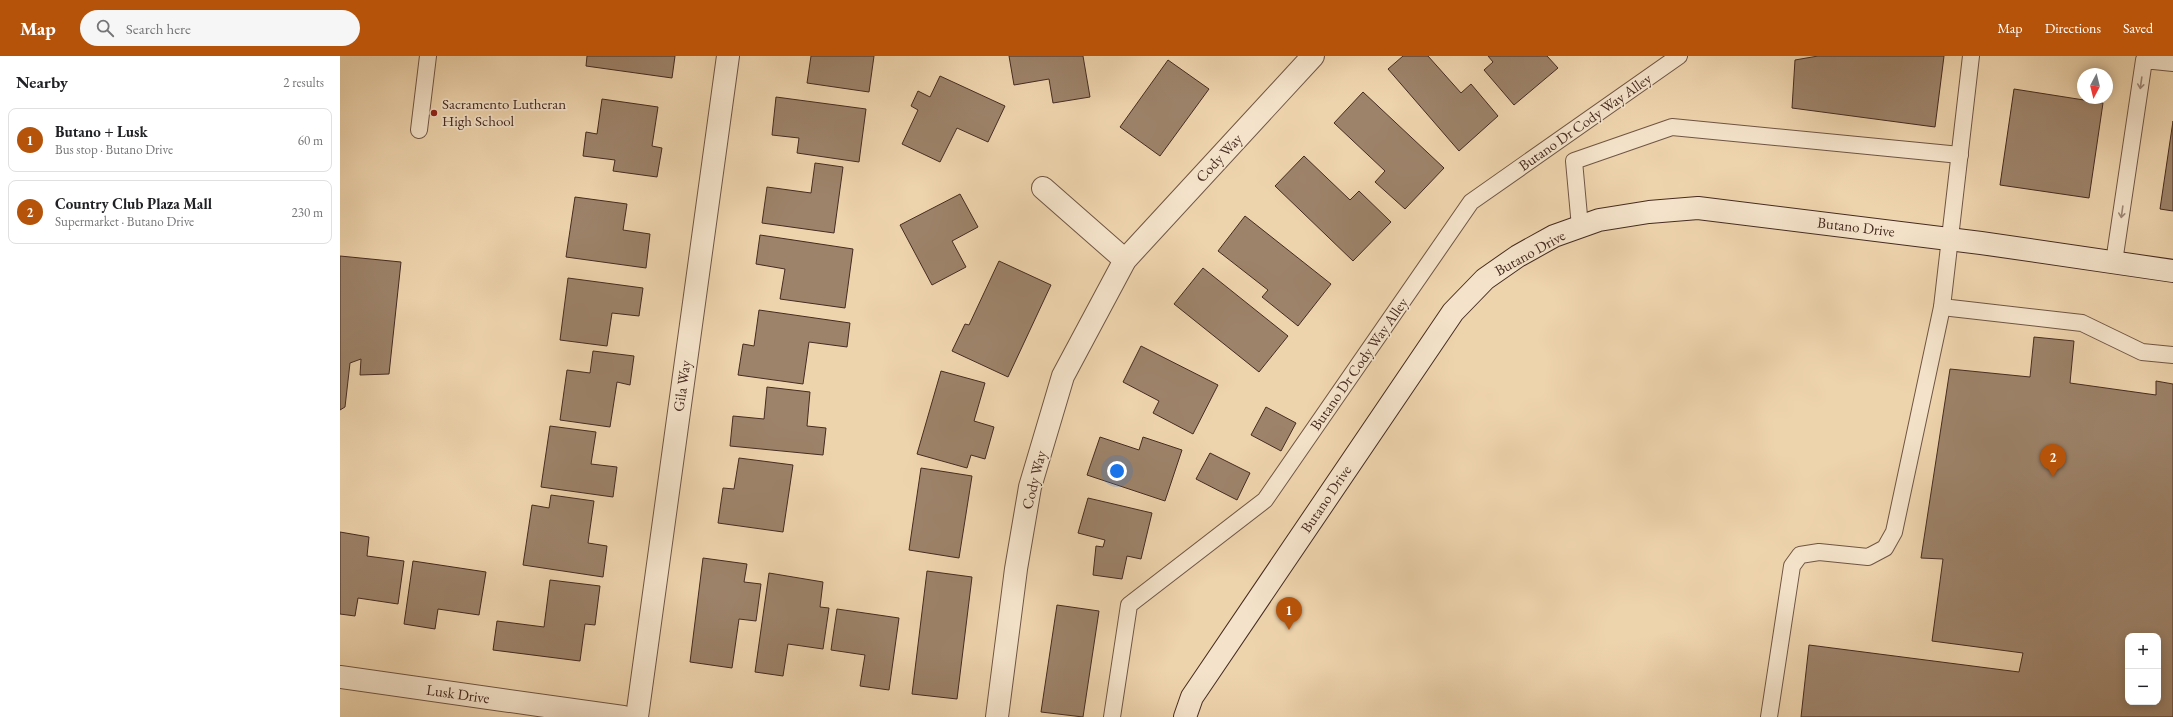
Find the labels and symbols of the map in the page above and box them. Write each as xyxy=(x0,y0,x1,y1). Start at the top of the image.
street label: Butano Dr Cody Way Alley xyxy=(1515,68,1655,175)
north arrow xyxy=(2077,68,2113,104)
one-way arrow xyxy=(2137,76,2145,89)
place label: Sacramento Lutheran High School xyxy=(442,94,566,130)
marker: Sacramento Lutheran High School xyxy=(429,108,439,118)
street label: Cody Way xyxy=(1191,129,1246,186)
one-way arrow xyxy=(2118,205,2126,218)
street label: Butano Drive xyxy=(1816,212,1896,241)
street label: Butano Drive xyxy=(1491,225,1569,280)
street label: Butano Dr Cody Way Alley xyxy=(1306,293,1412,434)
street label: Gila Way xyxy=(668,359,695,413)
pin: 2 xyxy=(2040,444,2066,477)
street label: Cody Way xyxy=(1017,448,1050,511)
your location xyxy=(1107,461,1127,481)
street label: Butano Drive xyxy=(1296,461,1355,536)
pin: 1 xyxy=(1276,597,1302,630)
street label: Lusk Drive xyxy=(425,680,491,707)

